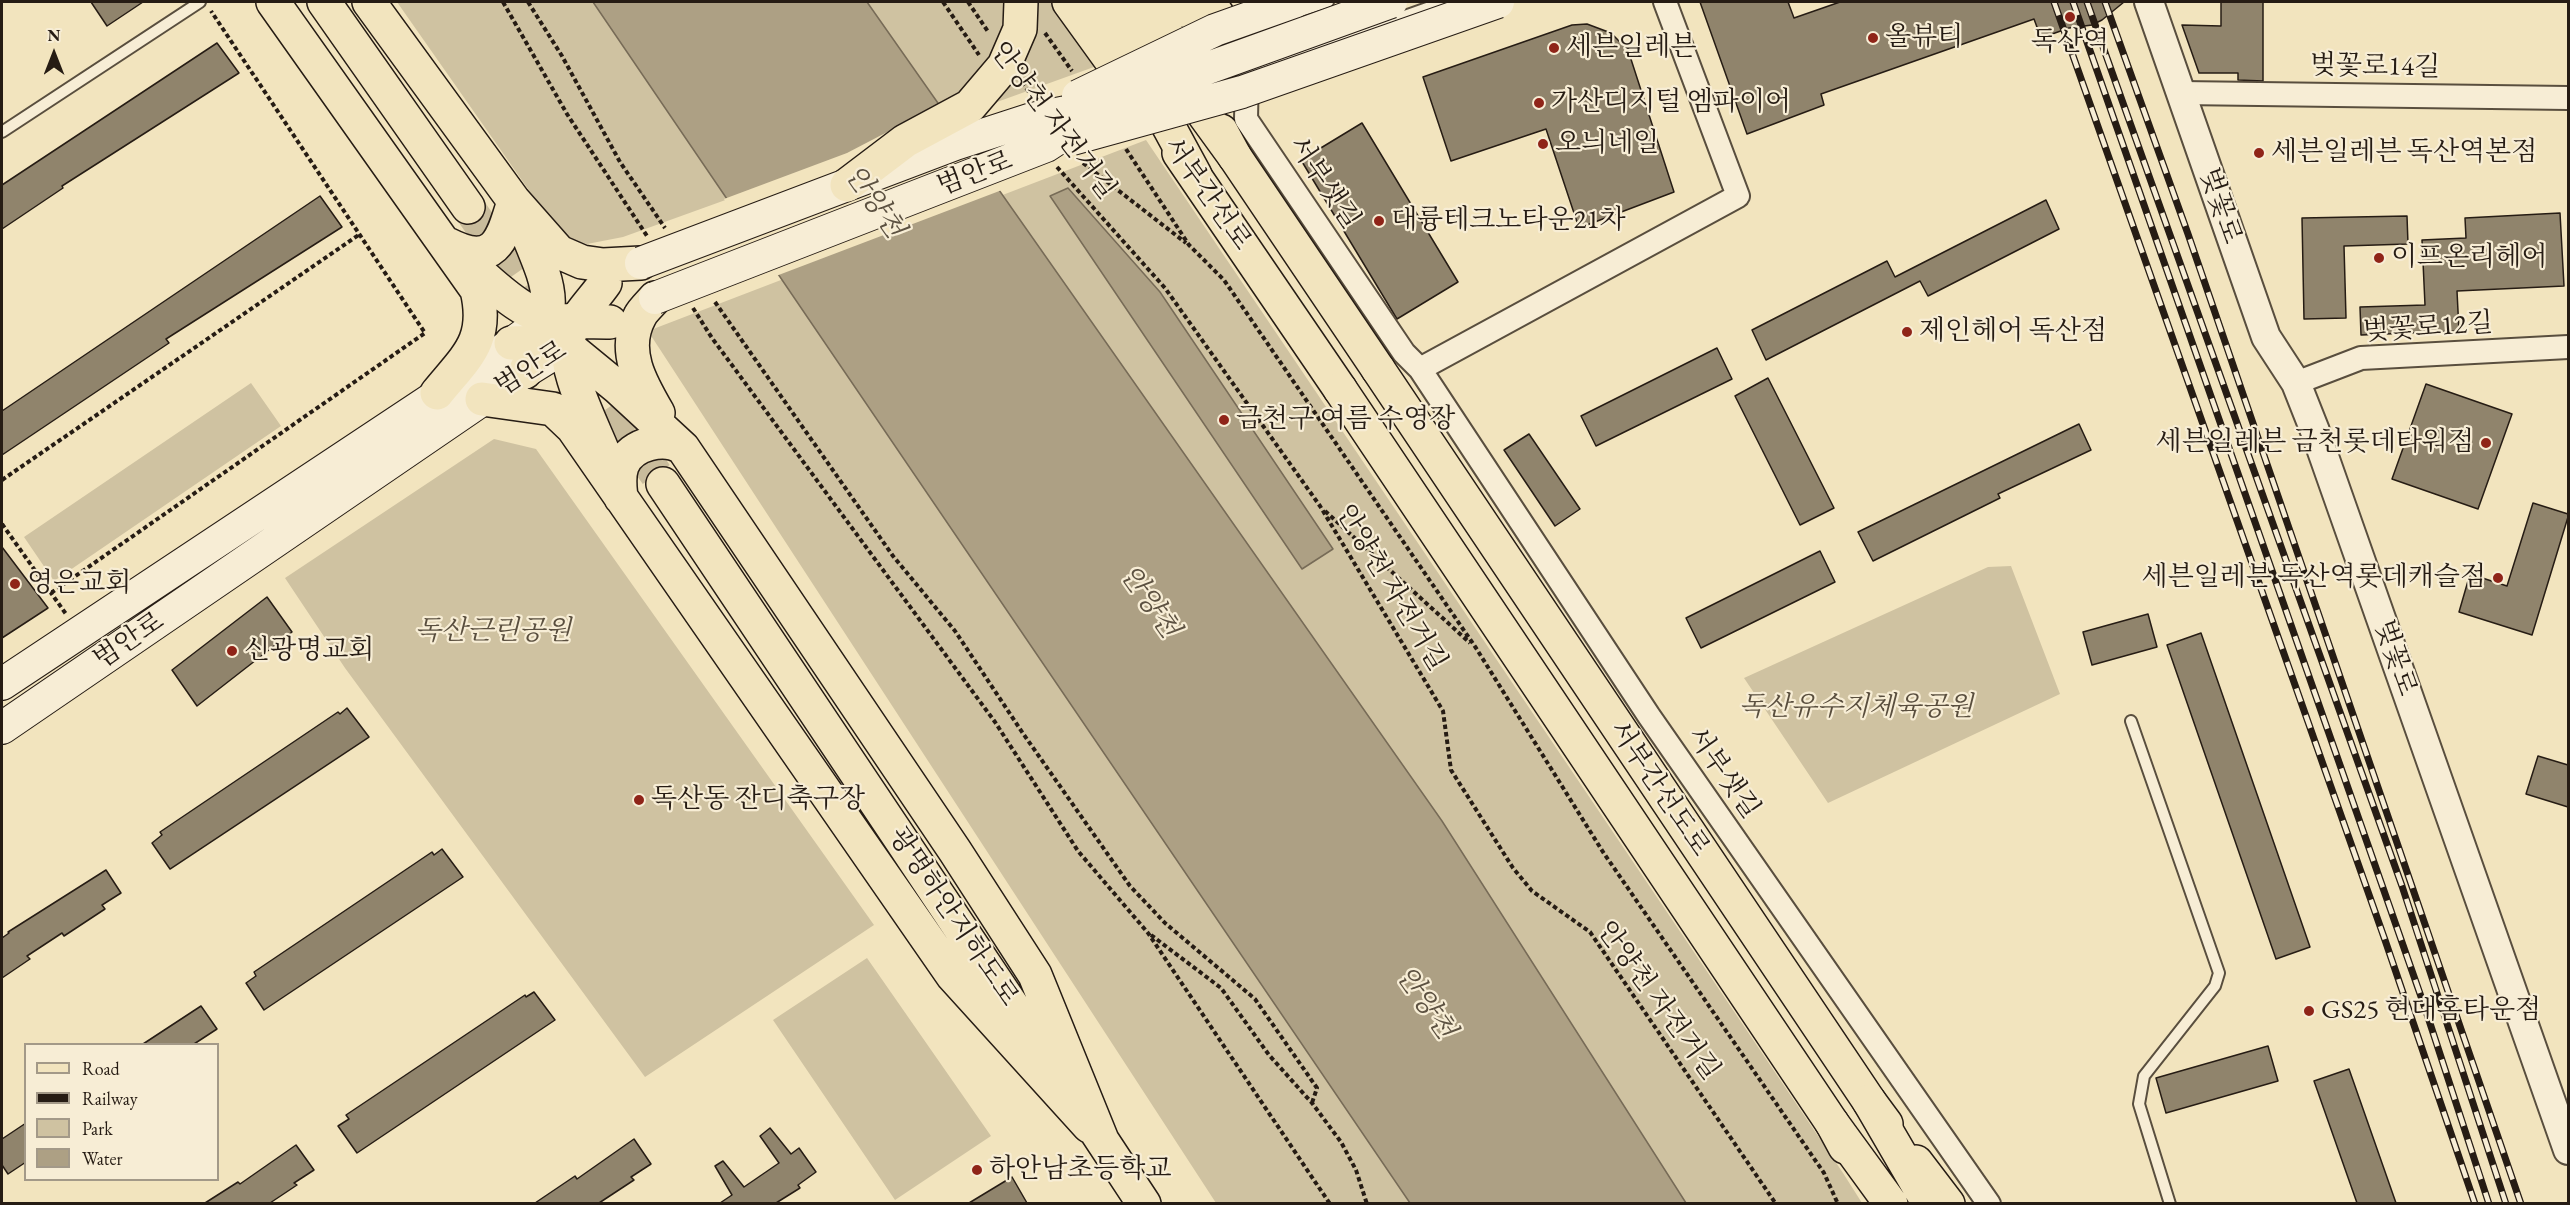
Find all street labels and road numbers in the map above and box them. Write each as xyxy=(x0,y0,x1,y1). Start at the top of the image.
street label: 안양천 자전거길 xyxy=(983,36,1123,206)
street label: 벚꽃로14길 xyxy=(2310,50,2440,84)
street label: 서부간선로 xyxy=(1156,131,1258,257)
street label: 서부샛길 xyxy=(1281,131,1367,235)
street label: 범안로 xyxy=(933,145,1017,203)
street label: 벚꽃로 xyxy=(2192,164,2248,248)
street label: 벚꽃로12길 xyxy=(2362,307,2494,349)
street label: 범안로 xyxy=(489,335,573,403)
street label: 안양천 자전거길 xyxy=(1329,499,1453,677)
street label: 범안로 xyxy=(88,606,170,676)
street label: 벚꽃로 xyxy=(2367,616,2423,700)
street label: 서부간선도로 xyxy=(1602,715,1716,863)
street label: 서부샛길 xyxy=(1680,721,1766,825)
street label: 광명하안지하도로 xyxy=(881,821,1025,1013)
street label: 안양천 자전거길 xyxy=(1590,915,1726,1087)

